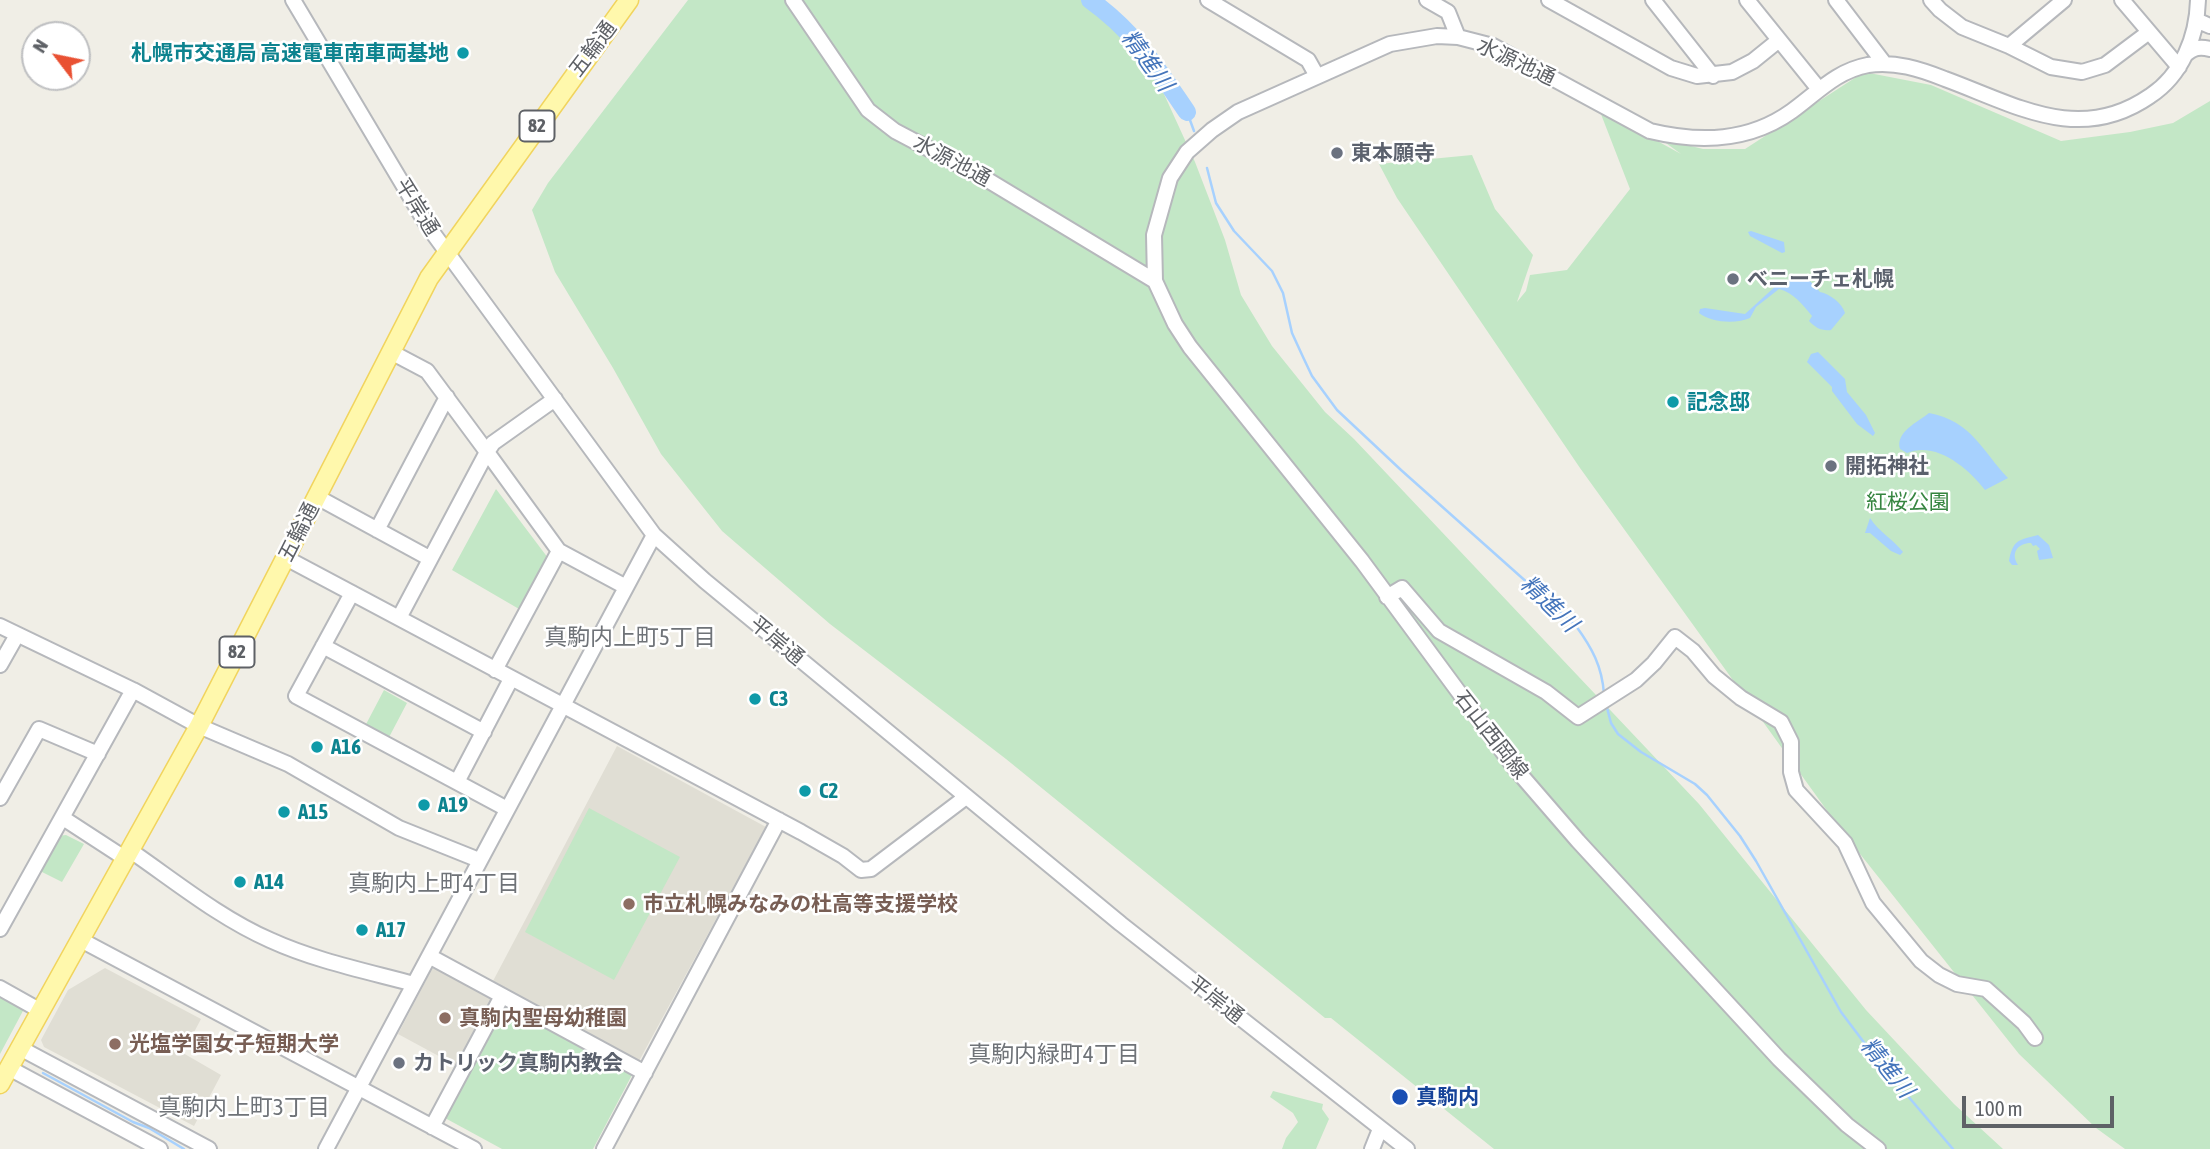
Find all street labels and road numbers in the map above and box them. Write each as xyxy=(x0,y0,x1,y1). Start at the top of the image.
street label: 五輪通 xyxy=(564,16,622,82)
street label: 水源池通 xyxy=(1473,33,1559,91)
road number: 82 xyxy=(520,110,554,142)
street label: 水源池通 xyxy=(909,130,995,192)
street label: 平岸通 xyxy=(390,174,444,240)
street label: 五輪通 xyxy=(273,498,325,566)
street label: 平岸通 xyxy=(745,611,809,671)
road number: 82 xyxy=(219,636,254,667)
street label: 石山西岡線 xyxy=(1449,686,1533,784)
street label: 平岸通 xyxy=(1183,971,1249,1029)

